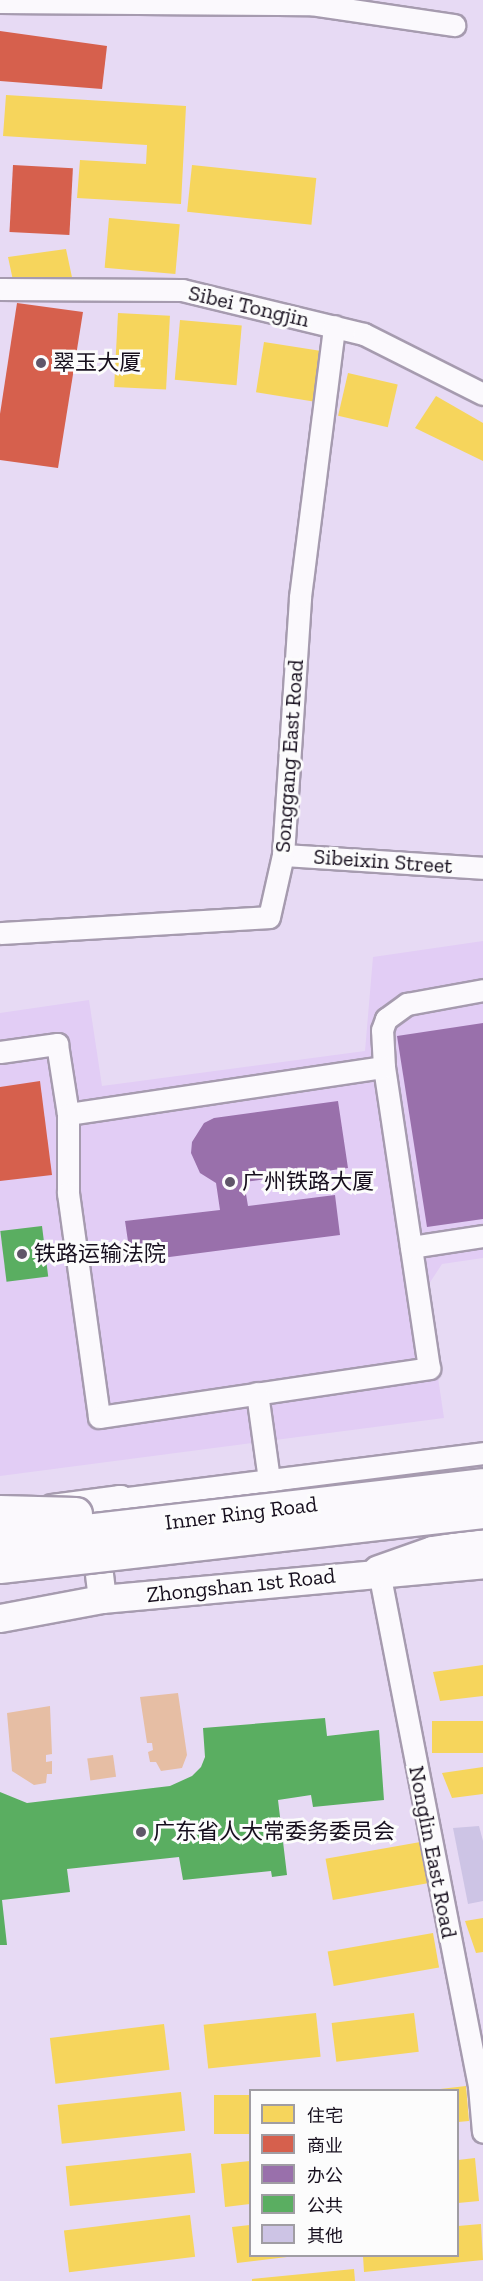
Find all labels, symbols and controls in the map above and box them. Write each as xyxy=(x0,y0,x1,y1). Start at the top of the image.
street label: Sibei Tongjin xyxy=(186,279,312,333)
place label: 翠玉大厦 xyxy=(53,350,141,376)
marker: 翠玉大厦 xyxy=(34,356,48,370)
street label: Songgang East Road xyxy=(269,658,309,854)
street label: Sibeixin Street xyxy=(313,843,453,879)
place label: 广州铁路大厦 xyxy=(242,1169,374,1195)
marker: 广州铁路大厦 xyxy=(223,1175,237,1189)
place label: 铁路运输法院 xyxy=(34,1241,166,1267)
marker: 铁路运输法院 xyxy=(15,1247,29,1261)
street label: Inner Ring Road xyxy=(163,1491,319,1535)
street label: Zhongshan 1st Road xyxy=(145,1562,337,1608)
street label: Nonglin East Road xyxy=(403,1764,463,1940)
place label: 广东省人大常委务委员会 xyxy=(153,1819,395,1845)
marker: 广东省人大常委务委员会 xyxy=(134,1825,148,1839)
legend xyxy=(249,2089,459,2257)
text: 住宅 xyxy=(307,2105,343,2127)
text: 商业 xyxy=(307,2135,343,2157)
text: 办公 xyxy=(307,2165,343,2187)
text: 公共 xyxy=(307,2195,343,2217)
text: 其他 xyxy=(307,2225,343,2247)

